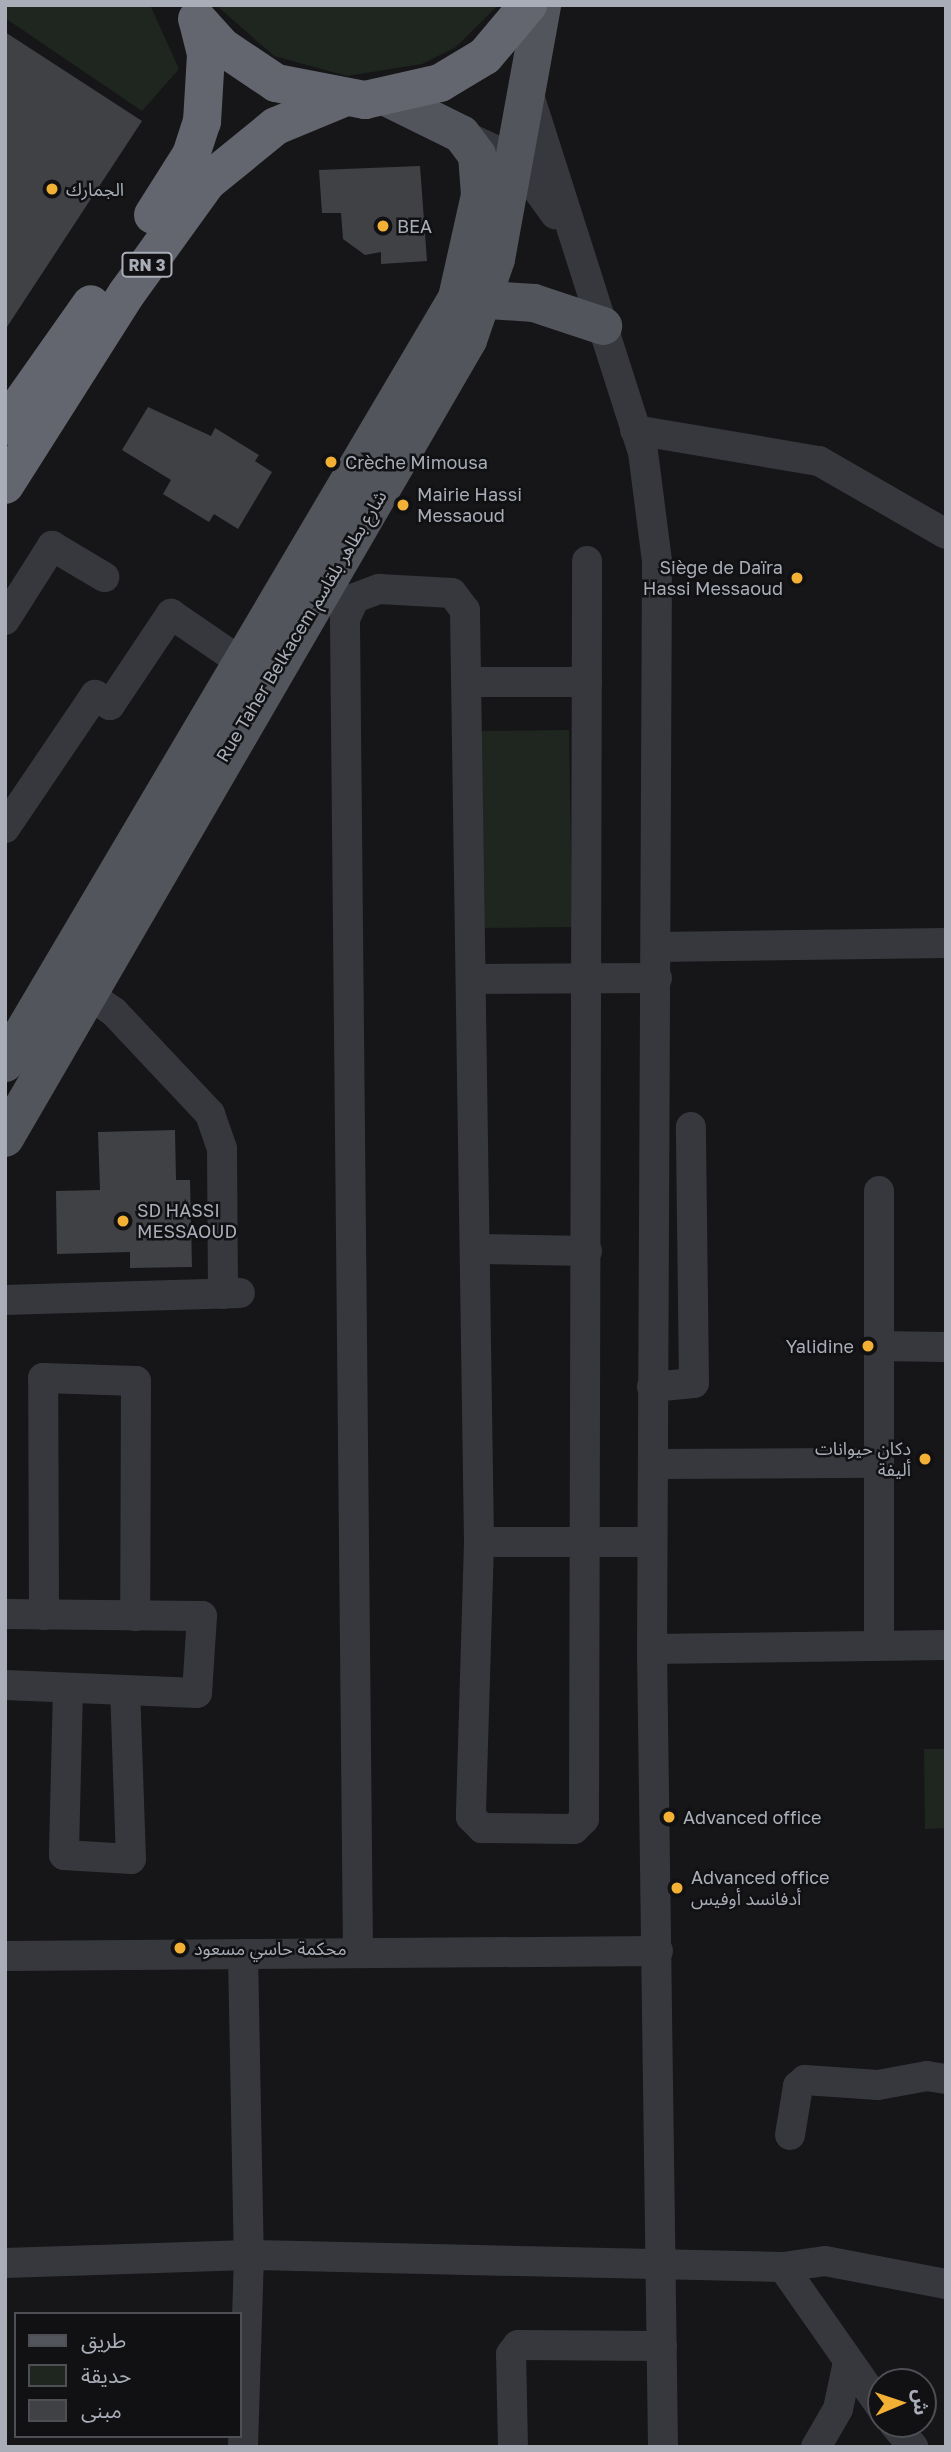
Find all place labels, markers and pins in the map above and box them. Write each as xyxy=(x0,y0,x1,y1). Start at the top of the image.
place label: الجمارك xyxy=(66,178,124,200)
marker: الجمارك xyxy=(44,181,60,197)
place label: BEA xyxy=(397,215,432,237)
marker: BEA xyxy=(375,218,391,234)
place label: Crèche Mimousa xyxy=(345,451,488,473)
marker: Crèche Mimousa xyxy=(323,454,339,470)
place label: Mairie Hassi Messaoud xyxy=(417,484,522,526)
marker: Mairie Hassi Messaoud xyxy=(395,497,411,513)
place label: Siège de Daïra Hassi Messaoud xyxy=(643,557,783,600)
marker: Siège de Daïra Hassi Messaoud xyxy=(789,570,805,586)
place label: SD HASSI MESSAOUD xyxy=(137,1200,237,1242)
marker: SD HASSI MESSAOUD xyxy=(115,1213,131,1229)
place label: Yalidine xyxy=(786,1335,854,1357)
marker: Yalidine xyxy=(860,1338,876,1354)
place label: دكان حيوانات أليفة xyxy=(815,1438,911,1480)
marker: دكان حيوانات أليفة xyxy=(917,1451,933,1467)
place label: Advanced office xyxy=(683,1806,822,1828)
marker: Advanced office xyxy=(661,1809,677,1825)
place label: Advanced office أدفانسد أوفيس xyxy=(691,1867,830,1910)
marker: Advanced office أدفانسد أوفيس xyxy=(669,1880,685,1896)
place label: محكمة حاسي مسعود xyxy=(194,1937,347,1959)
marker: محكمة حاسي مسعود xyxy=(172,1940,188,1956)

